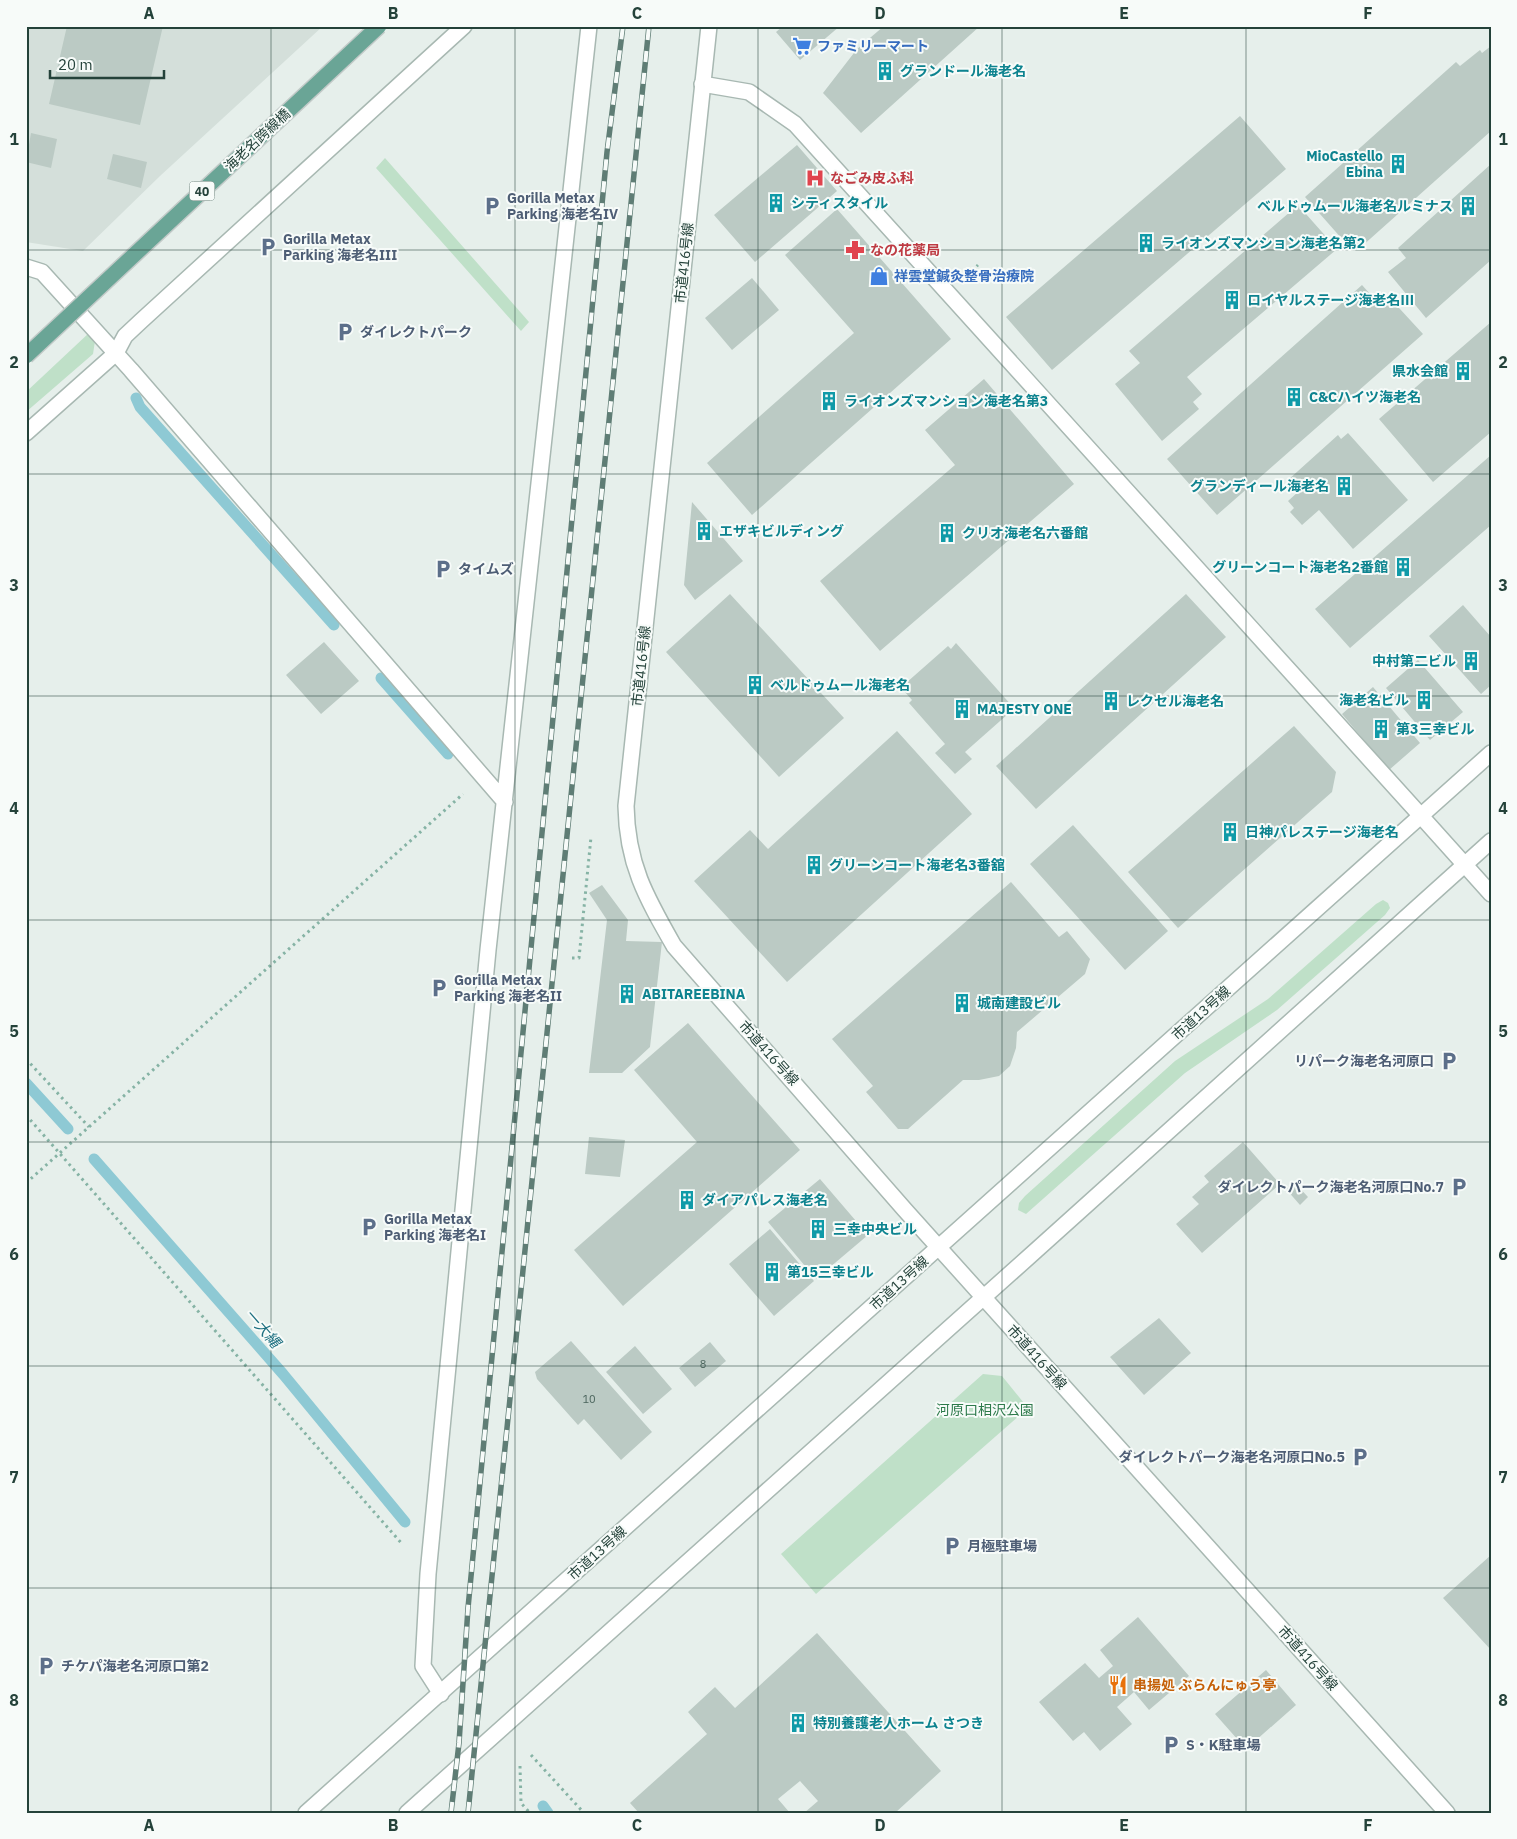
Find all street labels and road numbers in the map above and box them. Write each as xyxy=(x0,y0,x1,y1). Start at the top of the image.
street label: 海老名跨線橋 xyxy=(220,105,294,175)
road number: 40 xyxy=(190,182,214,200)
street label: 市道416号線 xyxy=(671,222,697,304)
street label: 市道416号線 xyxy=(628,625,654,707)
street label: 市道13号線 xyxy=(1168,982,1234,1044)
street label: 市道416号線 xyxy=(735,1017,803,1089)
street label: 市道13号線 xyxy=(866,1252,932,1314)
street label: 市道416号線 xyxy=(1003,1321,1071,1393)
street label: 市道13号線 xyxy=(564,1522,630,1584)
street label: 市道416号線 xyxy=(1274,1622,1342,1694)

